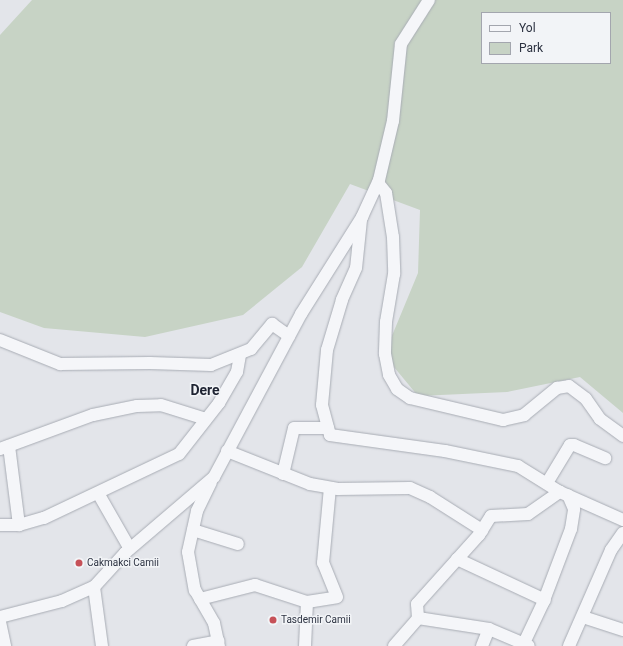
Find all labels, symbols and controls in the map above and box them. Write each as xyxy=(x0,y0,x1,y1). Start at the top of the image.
legend xyxy=(481,12,611,64)
text: Yol xyxy=(519,21,536,35)
text: Park xyxy=(519,41,543,55)
district label: Dere xyxy=(190,382,220,398)
place label: Cakmakci Camii xyxy=(87,557,159,569)
marker: Cakmakci Camii xyxy=(74,558,84,568)
place label: Tasdemir Camii xyxy=(281,614,351,626)
marker: Tasdemir Camii xyxy=(268,615,278,625)

